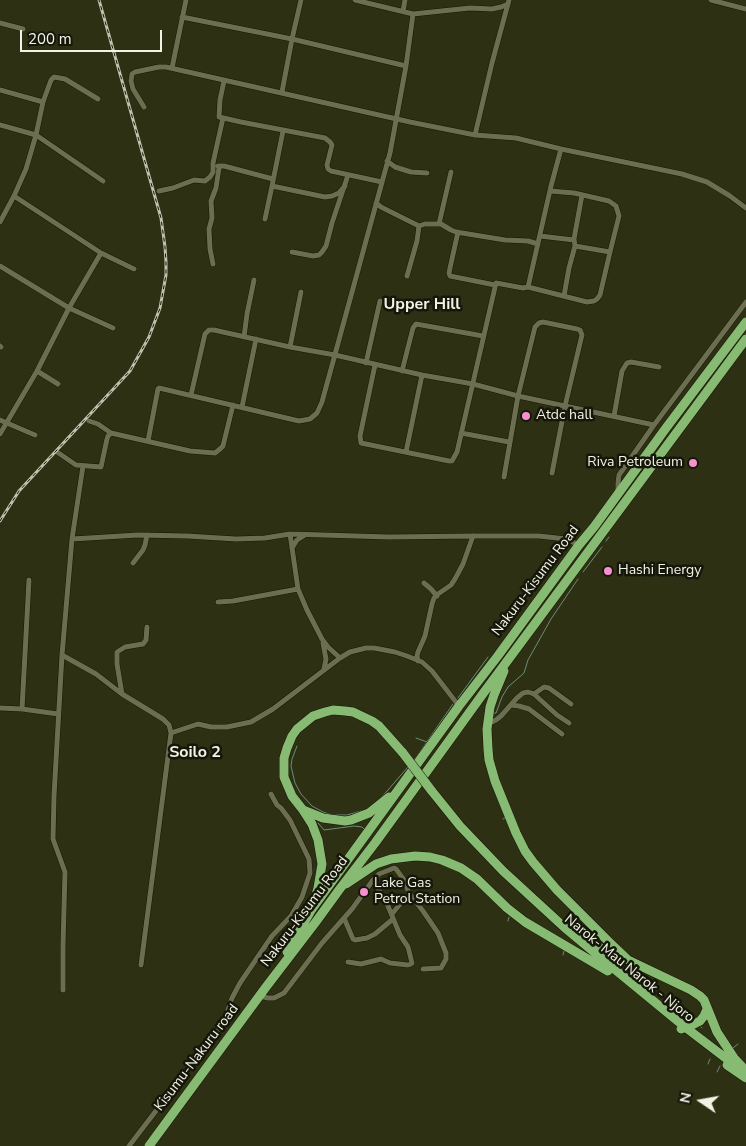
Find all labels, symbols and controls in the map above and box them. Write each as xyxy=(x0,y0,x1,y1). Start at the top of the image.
scale bar xyxy=(22,20,165,52)
text: 200 m xyxy=(28,29,72,49)
district label: Upper Hill xyxy=(384,295,460,315)
place label: Atdc hall xyxy=(536,408,593,424)
marker: Atdc hall xyxy=(520,410,532,422)
place label: Riva Petroleum xyxy=(587,455,683,471)
marker: Riva Petroleum xyxy=(687,457,699,469)
street label: Nakuru-Kisumu Road xyxy=(489,522,583,640)
place label: Hashi Energy xyxy=(618,563,701,579)
marker: Hashi Energy xyxy=(602,565,614,577)
district label: Soilo 2 xyxy=(169,743,221,763)
street label: Nakuru-Kisumu Road xyxy=(258,853,352,971)
place label: Lake Gas Petrol Station xyxy=(374,876,460,909)
marker: Lake Gas Petrol Station xyxy=(358,886,370,898)
street label: Narok- Mau Narok - Njoro xyxy=(561,911,697,1027)
street label: Kisumu-Nakuru road xyxy=(151,1001,243,1115)
north arrow xyxy=(676,1076,726,1126)
text: N xyxy=(675,1091,696,1105)

